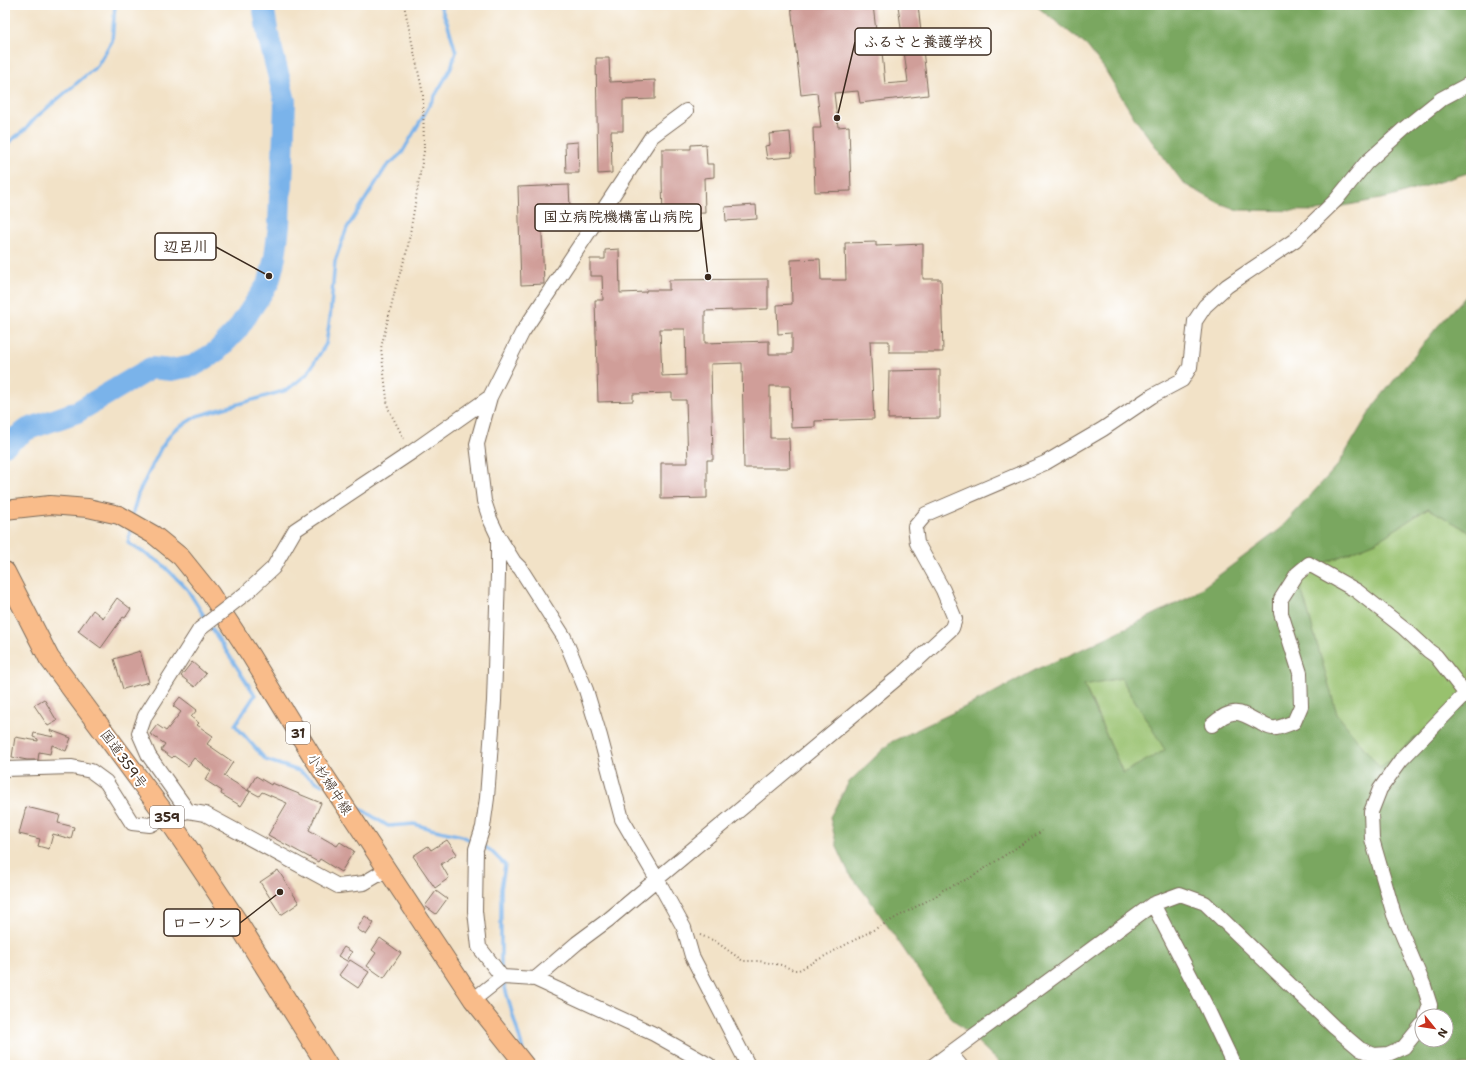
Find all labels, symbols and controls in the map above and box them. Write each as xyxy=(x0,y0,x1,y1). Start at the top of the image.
callout: ふるさと養護学校 xyxy=(855,28,991,55)
text: ふるさと養護学校 xyxy=(863,32,983,52)
callout: 国立病院機構富山病院 xyxy=(535,204,701,231)
text: 国立病院機構富山病院 xyxy=(543,207,693,227)
callout: 辺呂川 xyxy=(155,233,216,260)
text: 辺呂川 xyxy=(163,237,209,257)
road number: 31 xyxy=(286,722,310,744)
street label: 国道359号 xyxy=(96,726,152,792)
street label: 小杉婦中線 xyxy=(303,750,357,818)
road number: 359 xyxy=(150,806,184,828)
callout: ローソン xyxy=(164,909,240,936)
text: ローソン xyxy=(172,913,232,933)
north arrow xyxy=(1414,1008,1454,1048)
text: N xyxy=(1433,1025,1451,1041)

